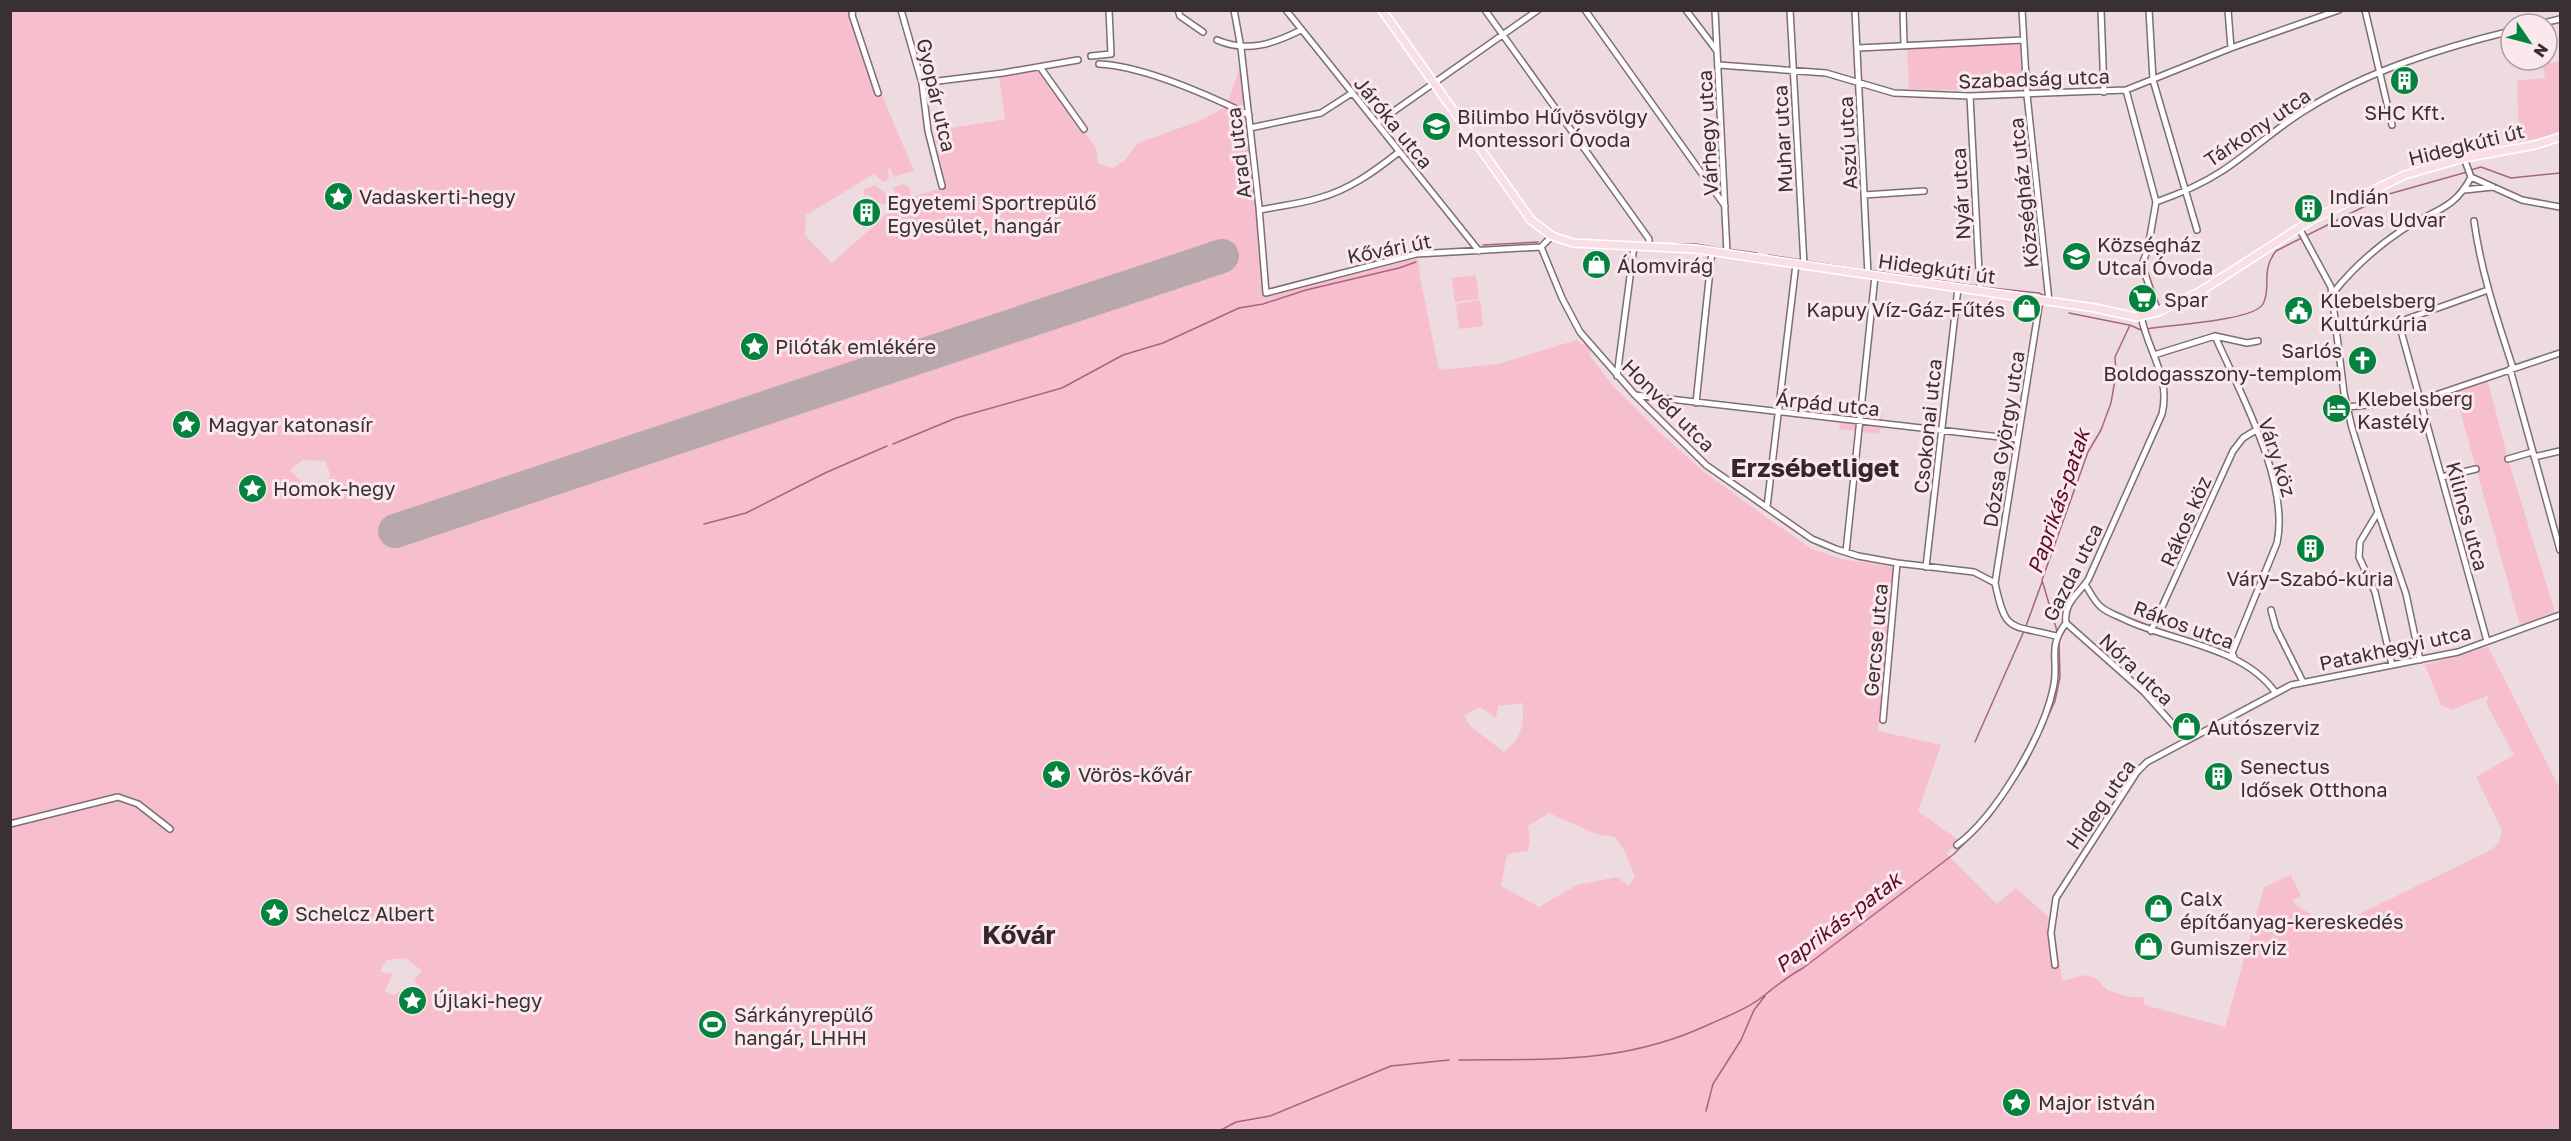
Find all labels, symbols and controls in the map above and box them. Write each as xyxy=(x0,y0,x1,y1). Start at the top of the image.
north arrow xyxy=(2499,12,2559,72)
street label: Gyopár utca xyxy=(912,36,962,154)
text: N xyxy=(2530,40,2553,61)
street label: Szabadság utca xyxy=(1958,63,2110,93)
building icon: SHC Kft. xyxy=(2389,65,2421,97)
street label: Várhegy utca xyxy=(1692,69,1722,197)
street label: Járóka utca xyxy=(1350,71,1438,173)
street label: Tárkony utca xyxy=(2199,83,2315,171)
street label: Muhar utca xyxy=(1767,84,1797,194)
street label: Aszú utca xyxy=(1833,96,1861,190)
place label: SHC Kft. xyxy=(2364,100,2446,124)
place label: Bilimbo Hűvösvölgy Montessori Óvoda xyxy=(1457,104,1648,151)
street label: Arad utca xyxy=(1220,106,1256,200)
school or university icon: Bilimbo Hűvösvölgy Montessori Óvoda xyxy=(1420,111,1452,143)
street label: Községház utca xyxy=(2003,117,2043,269)
street label: Hidegkúti út xyxy=(2406,118,2526,170)
street label: Nyár utca xyxy=(1946,147,1974,241)
place icon: Vadaskerti-hegy xyxy=(322,180,354,212)
place label: Vadaskerti-hegy xyxy=(359,184,516,208)
place label: Indián Lovas Udvar xyxy=(2329,184,2446,231)
place label: Egyetemi Sportrepülő Egyesület, hangár xyxy=(887,190,1096,237)
building icon: Indián Lovas Udvar xyxy=(2292,192,2324,224)
building icon: Egyetemi Sportrepülő Egyesület, hangár xyxy=(850,197,882,229)
street label: Kővári út xyxy=(1345,228,1433,268)
place label: Községház Utcai Óvoda xyxy=(2097,232,2213,279)
school or university icon: Községház Utcai Óvoda xyxy=(2060,240,2092,272)
street label: Hidegkúti út xyxy=(1877,248,1997,288)
shop icon: Álomvirág xyxy=(1580,249,1612,281)
place label: Álomvirág xyxy=(1617,253,1713,277)
supermarket icon: Spar xyxy=(2127,283,2159,315)
place label: Spar xyxy=(2164,287,2208,311)
place label: Klebelsberg Kultúrkúria xyxy=(2320,288,2436,335)
shop icon: Kapuy Víz-Gáz-Fűtés xyxy=(2010,293,2042,325)
public building icon: Klebelsberg Kultúrkúria xyxy=(2283,295,2315,327)
place label: Kapuy Víz-Gáz-Fűtés xyxy=(1806,297,2005,321)
place icon: Pilóták emlékére xyxy=(738,330,770,362)
place label: Pilóták emlékére xyxy=(775,334,936,358)
place label: Sarlós Boldogasszony-templom xyxy=(2103,338,2342,385)
church icon: Sarlós Boldogasszony-templom xyxy=(2347,345,2379,377)
street label: Dózsa György utca xyxy=(1977,349,2029,529)
street label: Honvéd utca xyxy=(1618,354,1720,456)
street label: Csokonai utca xyxy=(1908,357,1946,495)
street label: Árpád utca xyxy=(1775,386,1881,420)
place label: Klebelsberg Kastély xyxy=(2357,386,2473,433)
hotel icon: Klebelsberg Kastély xyxy=(2320,393,2352,425)
place icon: Magyar katonasír xyxy=(171,408,203,440)
place label: Magyar katonasír xyxy=(208,412,373,436)
street label: Váry köz xyxy=(2254,415,2302,499)
water label: Paprikás-patak xyxy=(2021,423,2096,577)
district label: Erzsébetliget xyxy=(1731,452,1899,483)
street label: Kilincs utca xyxy=(2442,459,2494,573)
place icon: Homok-hegy xyxy=(236,472,268,504)
street label: Rákos köz xyxy=(2154,472,2216,570)
place label: Homok-hegy xyxy=(273,476,395,500)
street label: Gazda utca xyxy=(2037,519,2107,625)
building icon: Váry–Szabó-kúria xyxy=(2294,532,2326,564)
place label: Váry–Szabó-kúria xyxy=(2226,566,2394,590)
street label: Gercse utca xyxy=(1858,582,1892,698)
street label: Rákos utca xyxy=(2130,595,2238,653)
street label: Patakhegyi utca xyxy=(2317,619,2473,675)
street label: Nóra utca xyxy=(2095,628,2179,710)
shop icon: Autószerviz xyxy=(2170,711,2202,743)
place label: Autószerviz xyxy=(2207,715,2320,739)
street label: Hideg utca xyxy=(2060,754,2140,854)
place label: Senectus Idősek Otthona xyxy=(2240,754,2388,801)
place icon: Vörös-kővár xyxy=(1041,758,1073,790)
building icon: Senectus Idősek Otthona xyxy=(2203,761,2235,793)
place label: Vörös-kővár xyxy=(1078,762,1192,786)
water label: Paprikás-patak xyxy=(1770,865,1908,978)
place label: Calx építőanyag-kereskedés xyxy=(2180,886,2404,933)
shop icon: Calx építőanyag-kereskedés xyxy=(2143,893,2175,925)
place icon: Schelcz Albert xyxy=(258,897,290,929)
place label: Schelcz Albert xyxy=(295,901,434,925)
district label: Kővár xyxy=(982,919,1056,950)
shop icon: Gumiszerviz xyxy=(2133,931,2165,963)
place label: Gumiszerviz xyxy=(2170,935,2287,959)
place icon: Újlaki-hegy xyxy=(396,984,428,1016)
place label: Újlaki-hegy xyxy=(433,988,542,1012)
place label: Sárkányrepülő hangár, LHHH xyxy=(734,1002,873,1049)
sports icon: Sárkányrepülő hangár, LHHH xyxy=(697,1009,729,1041)
place icon: Major istván xyxy=(2001,1086,2033,1118)
place label: Major istván xyxy=(2038,1090,2155,1114)

